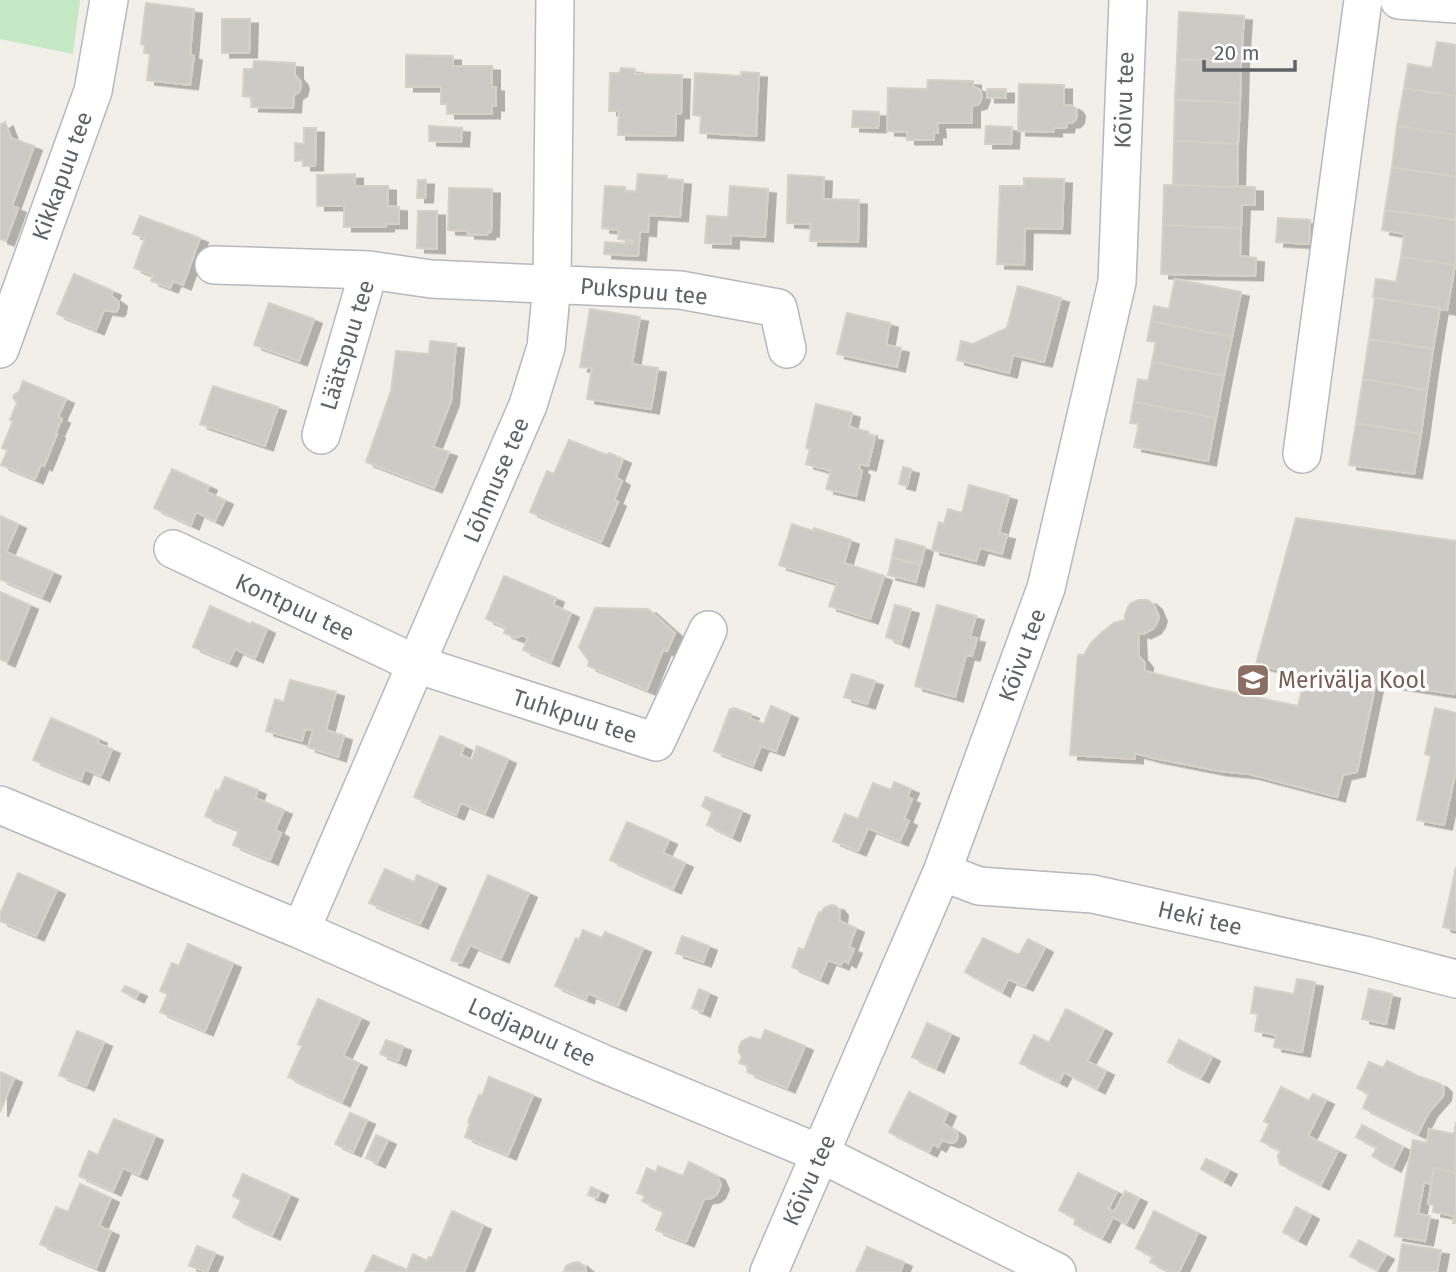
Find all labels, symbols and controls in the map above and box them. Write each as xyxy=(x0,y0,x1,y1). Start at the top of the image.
scale bar xyxy=(1204,28,1295,72)
text: 20 m xyxy=(1214,40,1260,66)
street label: Kõivu tee xyxy=(1108,51,1140,149)
street label: Kikkapuu tee xyxy=(26,108,98,244)
street label: Pukspuu tee xyxy=(579,271,709,311)
street label: Läätspuu tee xyxy=(314,276,380,414)
street label: Lõhmuse tee xyxy=(457,413,535,547)
street label: Kontpuu tee xyxy=(231,567,359,647)
street label: Kõivu tee xyxy=(992,605,1052,705)
school or university icon: Merivälja Kool xyxy=(1234,661,1272,699)
place label: Merivälja Kool xyxy=(1278,666,1426,694)
street label: Tuhkpuu tee xyxy=(509,683,641,749)
street label: Heki tee xyxy=(1155,895,1245,941)
street label: Lodjapuu tee xyxy=(464,991,600,1073)
street label: Kõivu tee xyxy=(776,1130,842,1230)

